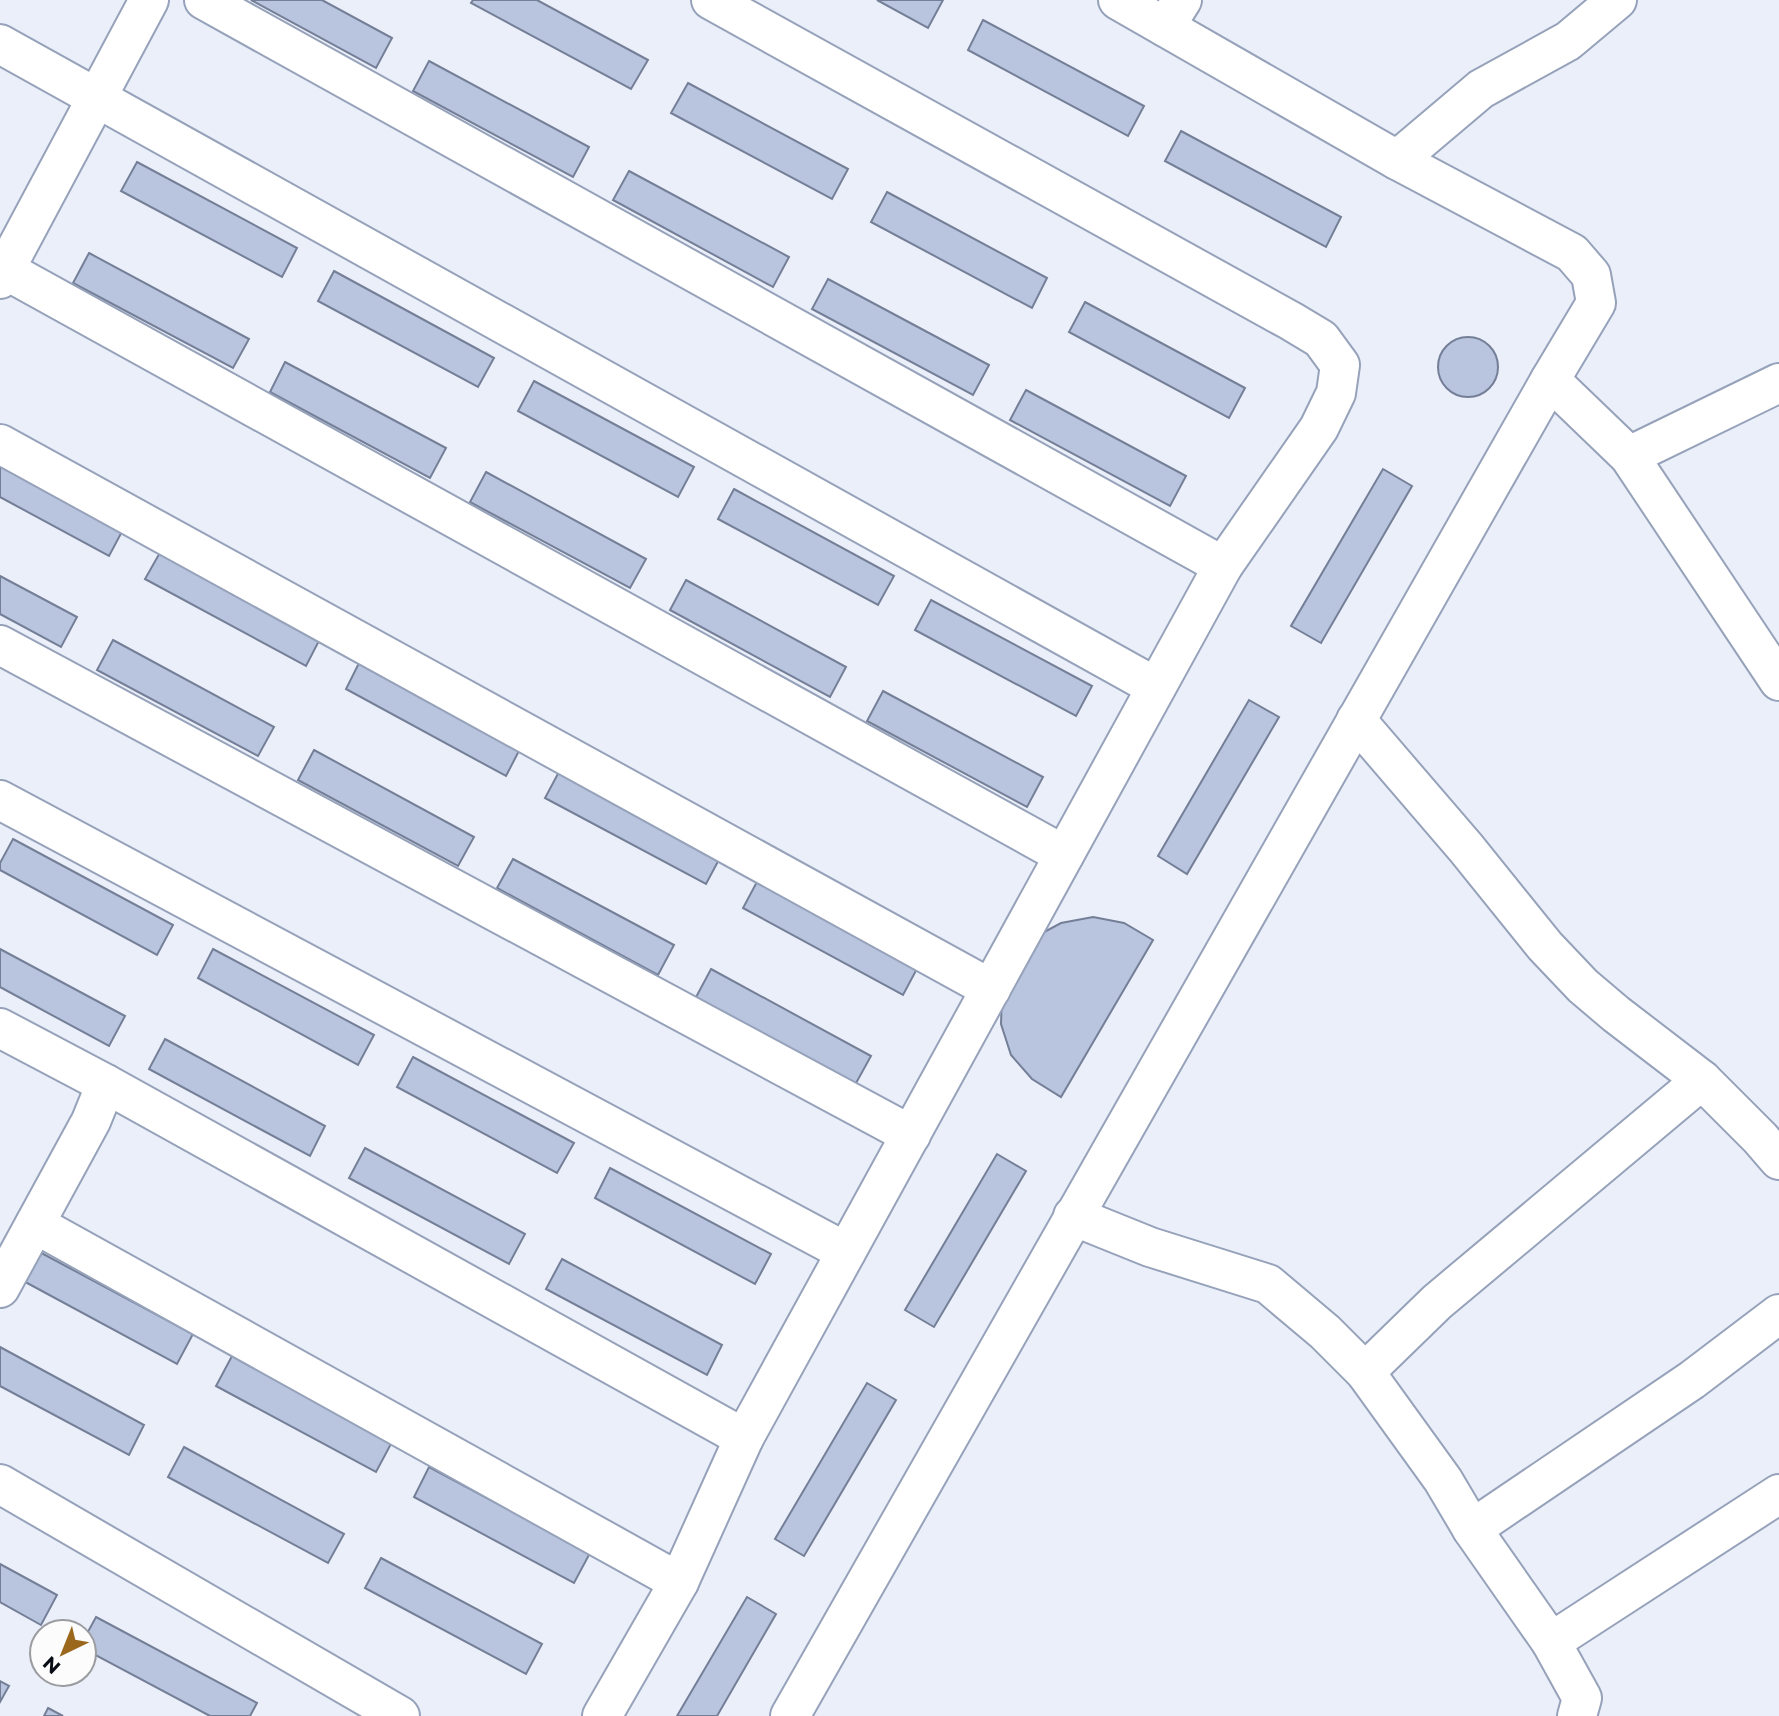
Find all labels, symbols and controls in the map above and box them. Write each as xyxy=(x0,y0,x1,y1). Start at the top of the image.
north arrow xyxy=(28,1618,98,1688)
text: N xyxy=(38,1651,65,1679)

